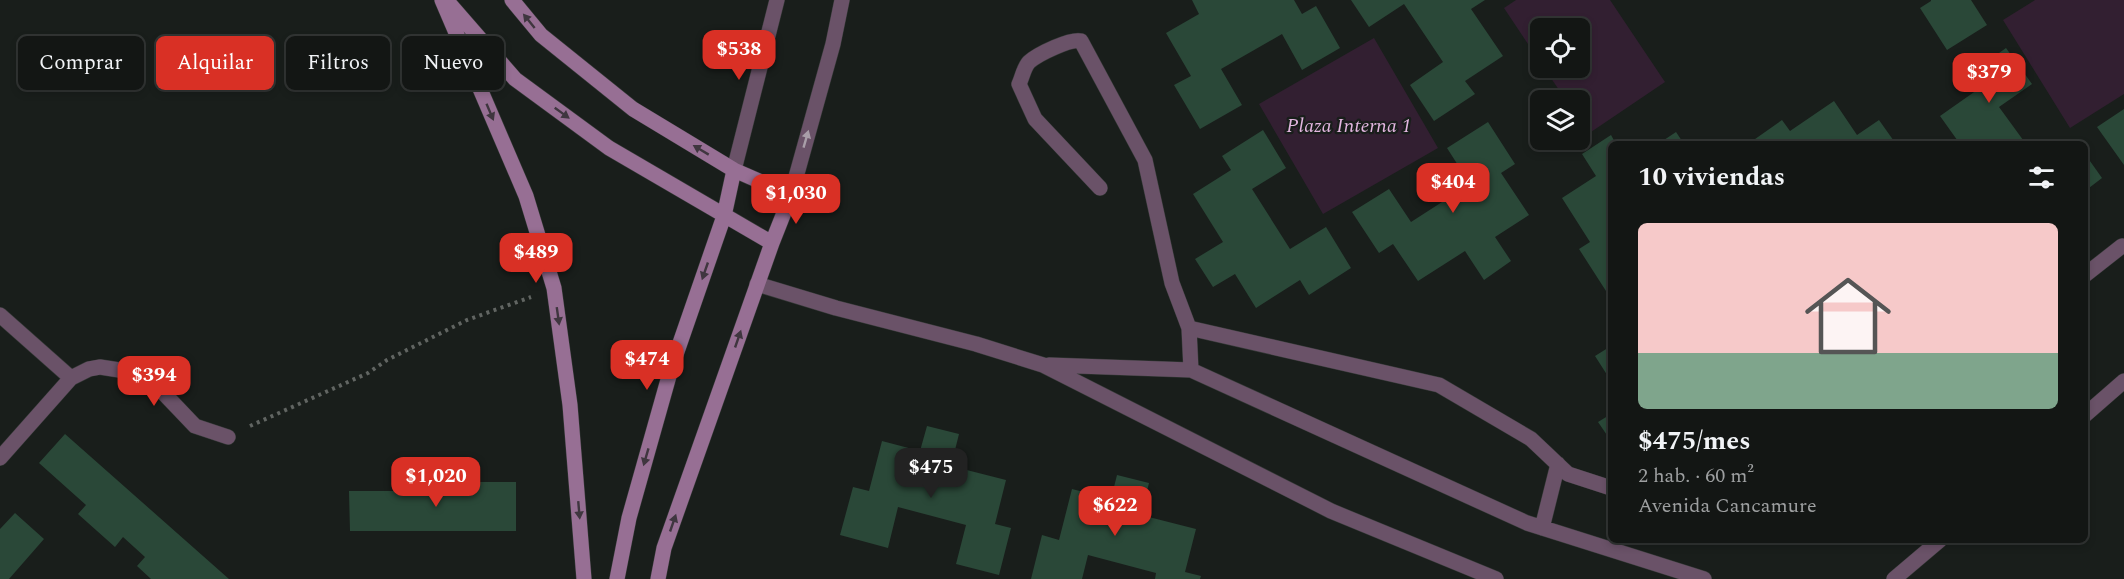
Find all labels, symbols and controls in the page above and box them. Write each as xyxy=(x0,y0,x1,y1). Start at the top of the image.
one-way arrow xyxy=(523,13,536,29)
map controls xyxy=(1530,18,1590,150)
button: locate xyxy=(1530,18,1590,78)
pin: $538 xyxy=(703,30,775,81)
text: $538 xyxy=(717,34,761,64)
chip: Comprar xyxy=(18,36,144,90)
chip: Alquilar xyxy=(156,36,274,90)
chip: Filtros xyxy=(286,36,390,90)
chip: Nuevo xyxy=(402,36,504,90)
pin: $379 xyxy=(1953,53,2025,104)
text: $379 xyxy=(1967,57,2011,87)
button: layers xyxy=(1530,90,1590,150)
one-way arrow xyxy=(485,103,495,121)
one-way arrow xyxy=(555,107,570,119)
park label: Plaza Interna 1 xyxy=(1286,111,1412,141)
one-way arrow xyxy=(802,130,811,148)
one-way arrow xyxy=(693,145,709,156)
text: 10 viviendas xyxy=(1638,157,1785,197)
icon: filters xyxy=(2025,161,2058,194)
pin: $404 xyxy=(1417,163,1489,214)
text: $404 xyxy=(1431,167,1475,197)
pin: $1,030 xyxy=(747,174,845,225)
text: $1,030 xyxy=(765,178,827,208)
pin: $489 xyxy=(500,233,572,284)
text: $489 xyxy=(514,237,558,267)
one-way arrow xyxy=(699,262,709,280)
icon: home xyxy=(1794,262,1902,370)
one-way arrow xyxy=(553,306,563,325)
one-way arrow xyxy=(733,330,743,348)
pin: $474 xyxy=(611,340,683,391)
text: $474 xyxy=(625,344,669,374)
pin: $394 xyxy=(118,356,190,407)
text: $394 xyxy=(132,360,176,390)
text: $475/mes xyxy=(1638,421,1751,461)
one-way arrow xyxy=(641,448,650,466)
pin: $475 xyxy=(895,448,967,499)
text: $475 xyxy=(909,452,953,482)
pin: $1,020 xyxy=(387,457,485,508)
text: $1,020 xyxy=(405,461,467,491)
text: 2 hab. · 60 m² xyxy=(1638,461,1754,491)
pin: $622 xyxy=(1079,486,1151,537)
text: $622 xyxy=(1093,490,1137,520)
text: Avenida Cancamure xyxy=(1638,491,1817,521)
one-way arrow xyxy=(574,500,584,519)
one-way arrow xyxy=(668,514,678,532)

